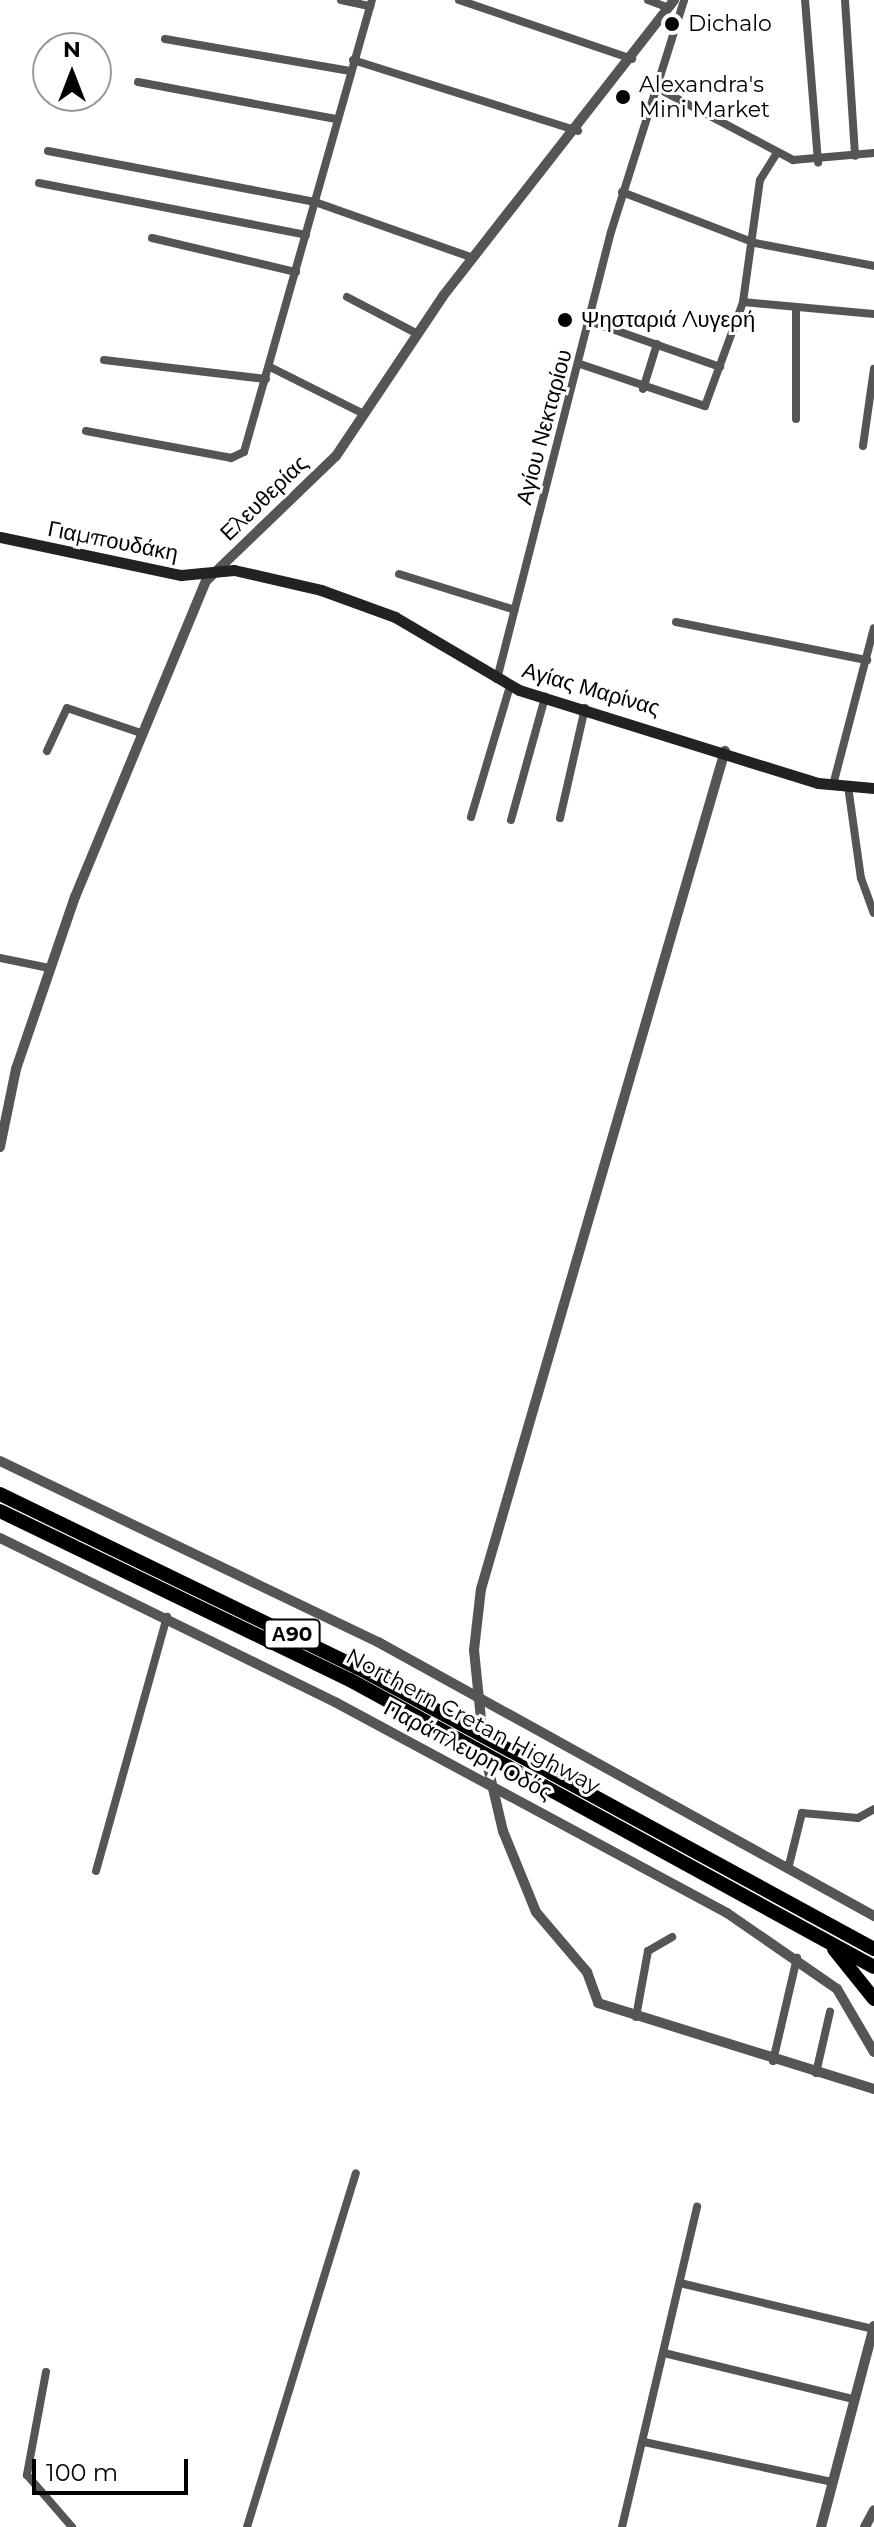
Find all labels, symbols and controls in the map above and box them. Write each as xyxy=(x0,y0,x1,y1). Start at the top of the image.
place label: Dichalo xyxy=(688,11,772,37)
marker: Dichalo xyxy=(663,15,681,33)
north arrow xyxy=(32,32,112,112)
text: N xyxy=(63,36,81,63)
place label: Alexandra's Mini Market xyxy=(639,71,770,122)
marker: Alexandra's Mini Market xyxy=(614,88,632,106)
place label: Ψησταριά Λυγερή xyxy=(581,307,755,333)
marker: Ψησταριά Λυγερή xyxy=(556,311,574,329)
street label: Αγίου Νεκταρίου xyxy=(511,346,577,508)
street label: Ελευθερίας xyxy=(215,450,313,546)
street label: Γιαμπουδάκη xyxy=(46,515,180,567)
street label: Αγίας Μαρίνας xyxy=(519,657,663,721)
road number: Α90 xyxy=(262,1618,322,1650)
street label: Northern Cretan Highway xyxy=(342,1643,604,1799)
street label: Παράπλευρη Οδός xyxy=(380,1695,556,1805)
scale bar xyxy=(36,2443,192,2493)
text: 100 m xyxy=(46,2458,118,2487)

